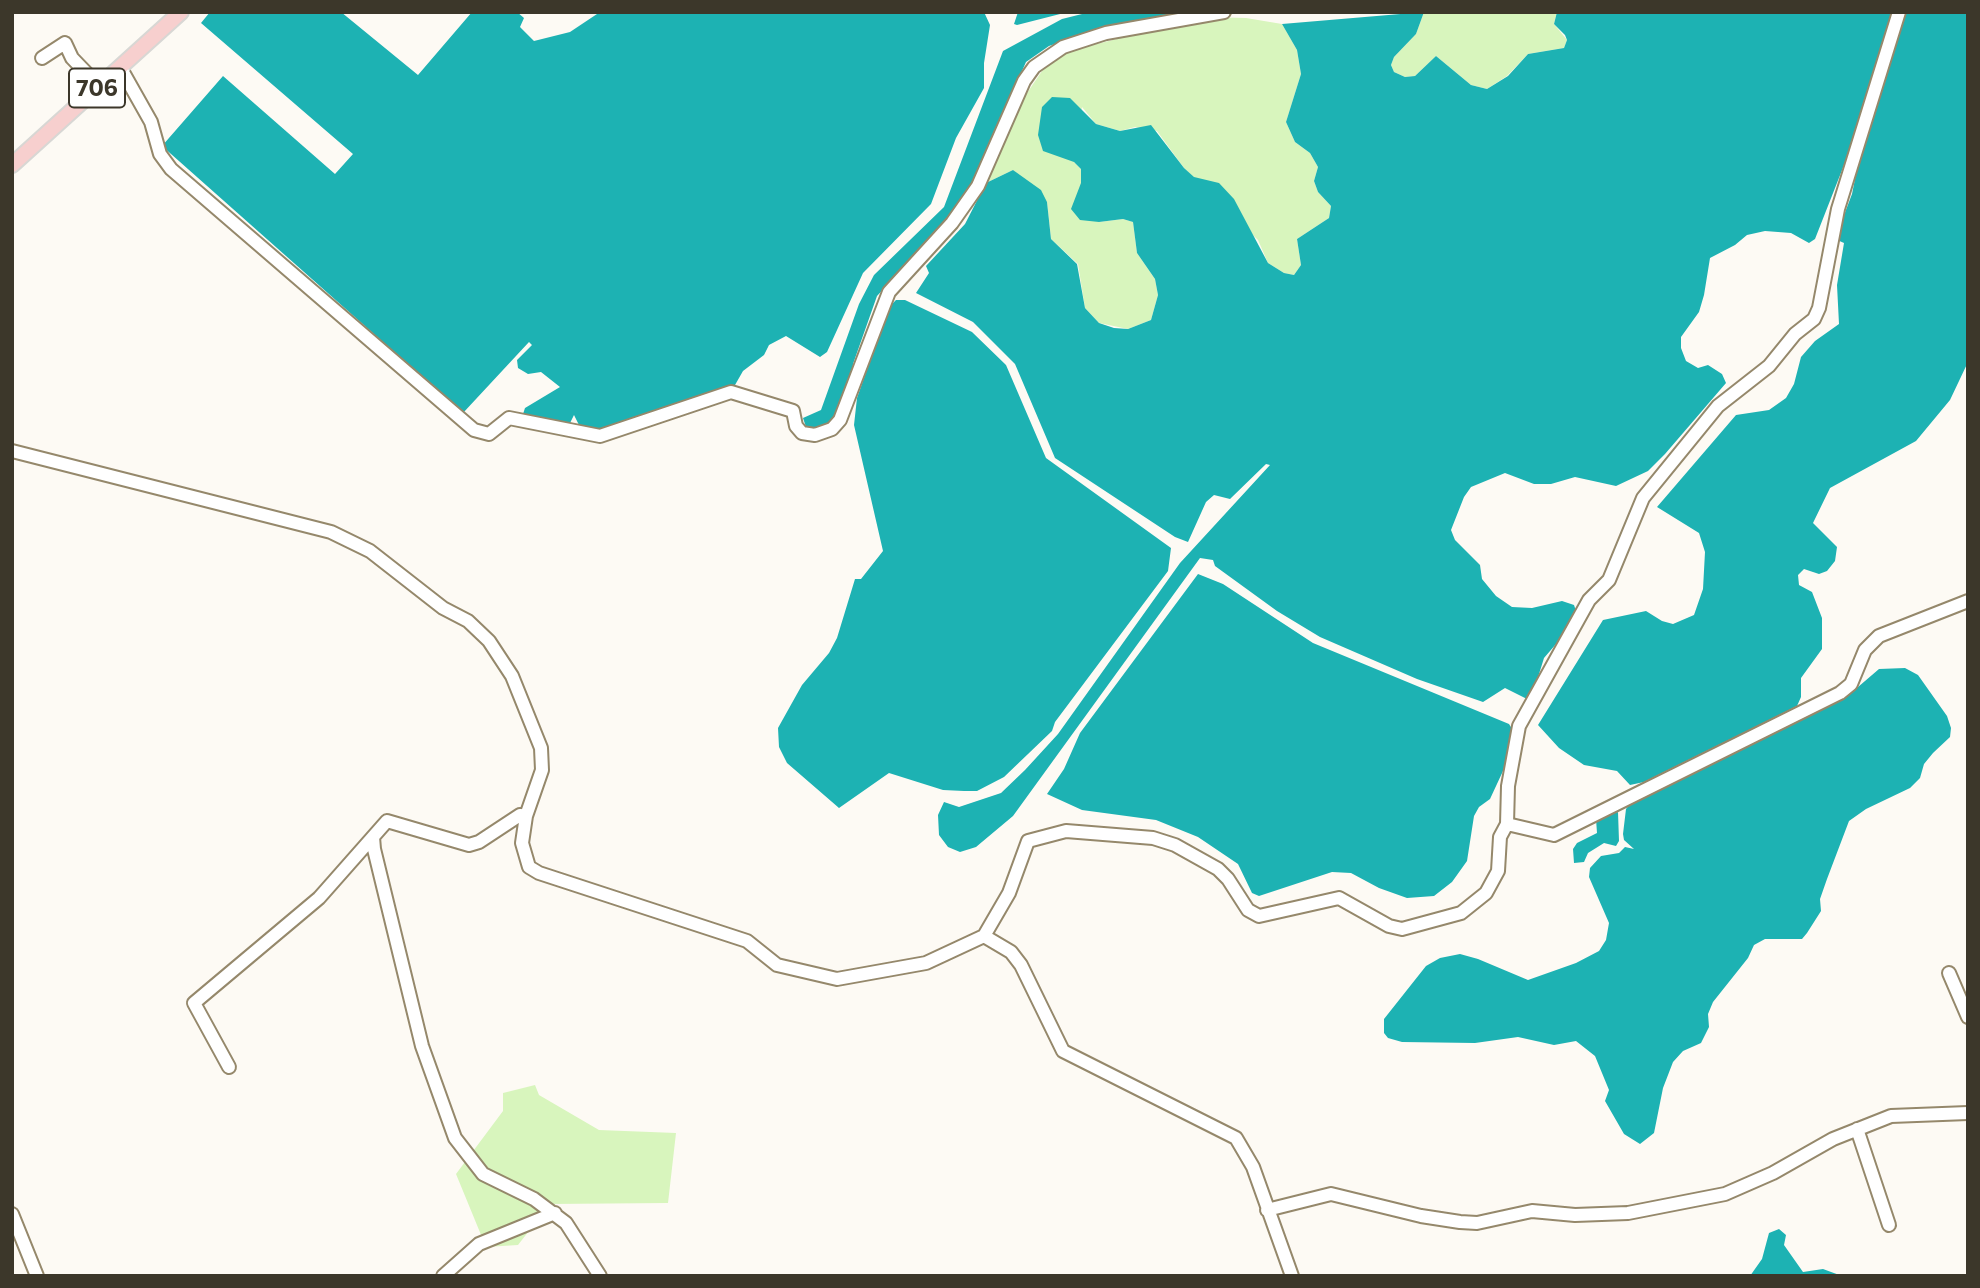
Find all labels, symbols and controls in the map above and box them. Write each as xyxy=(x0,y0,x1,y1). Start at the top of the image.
road number: 706 xyxy=(69,68,125,108)

